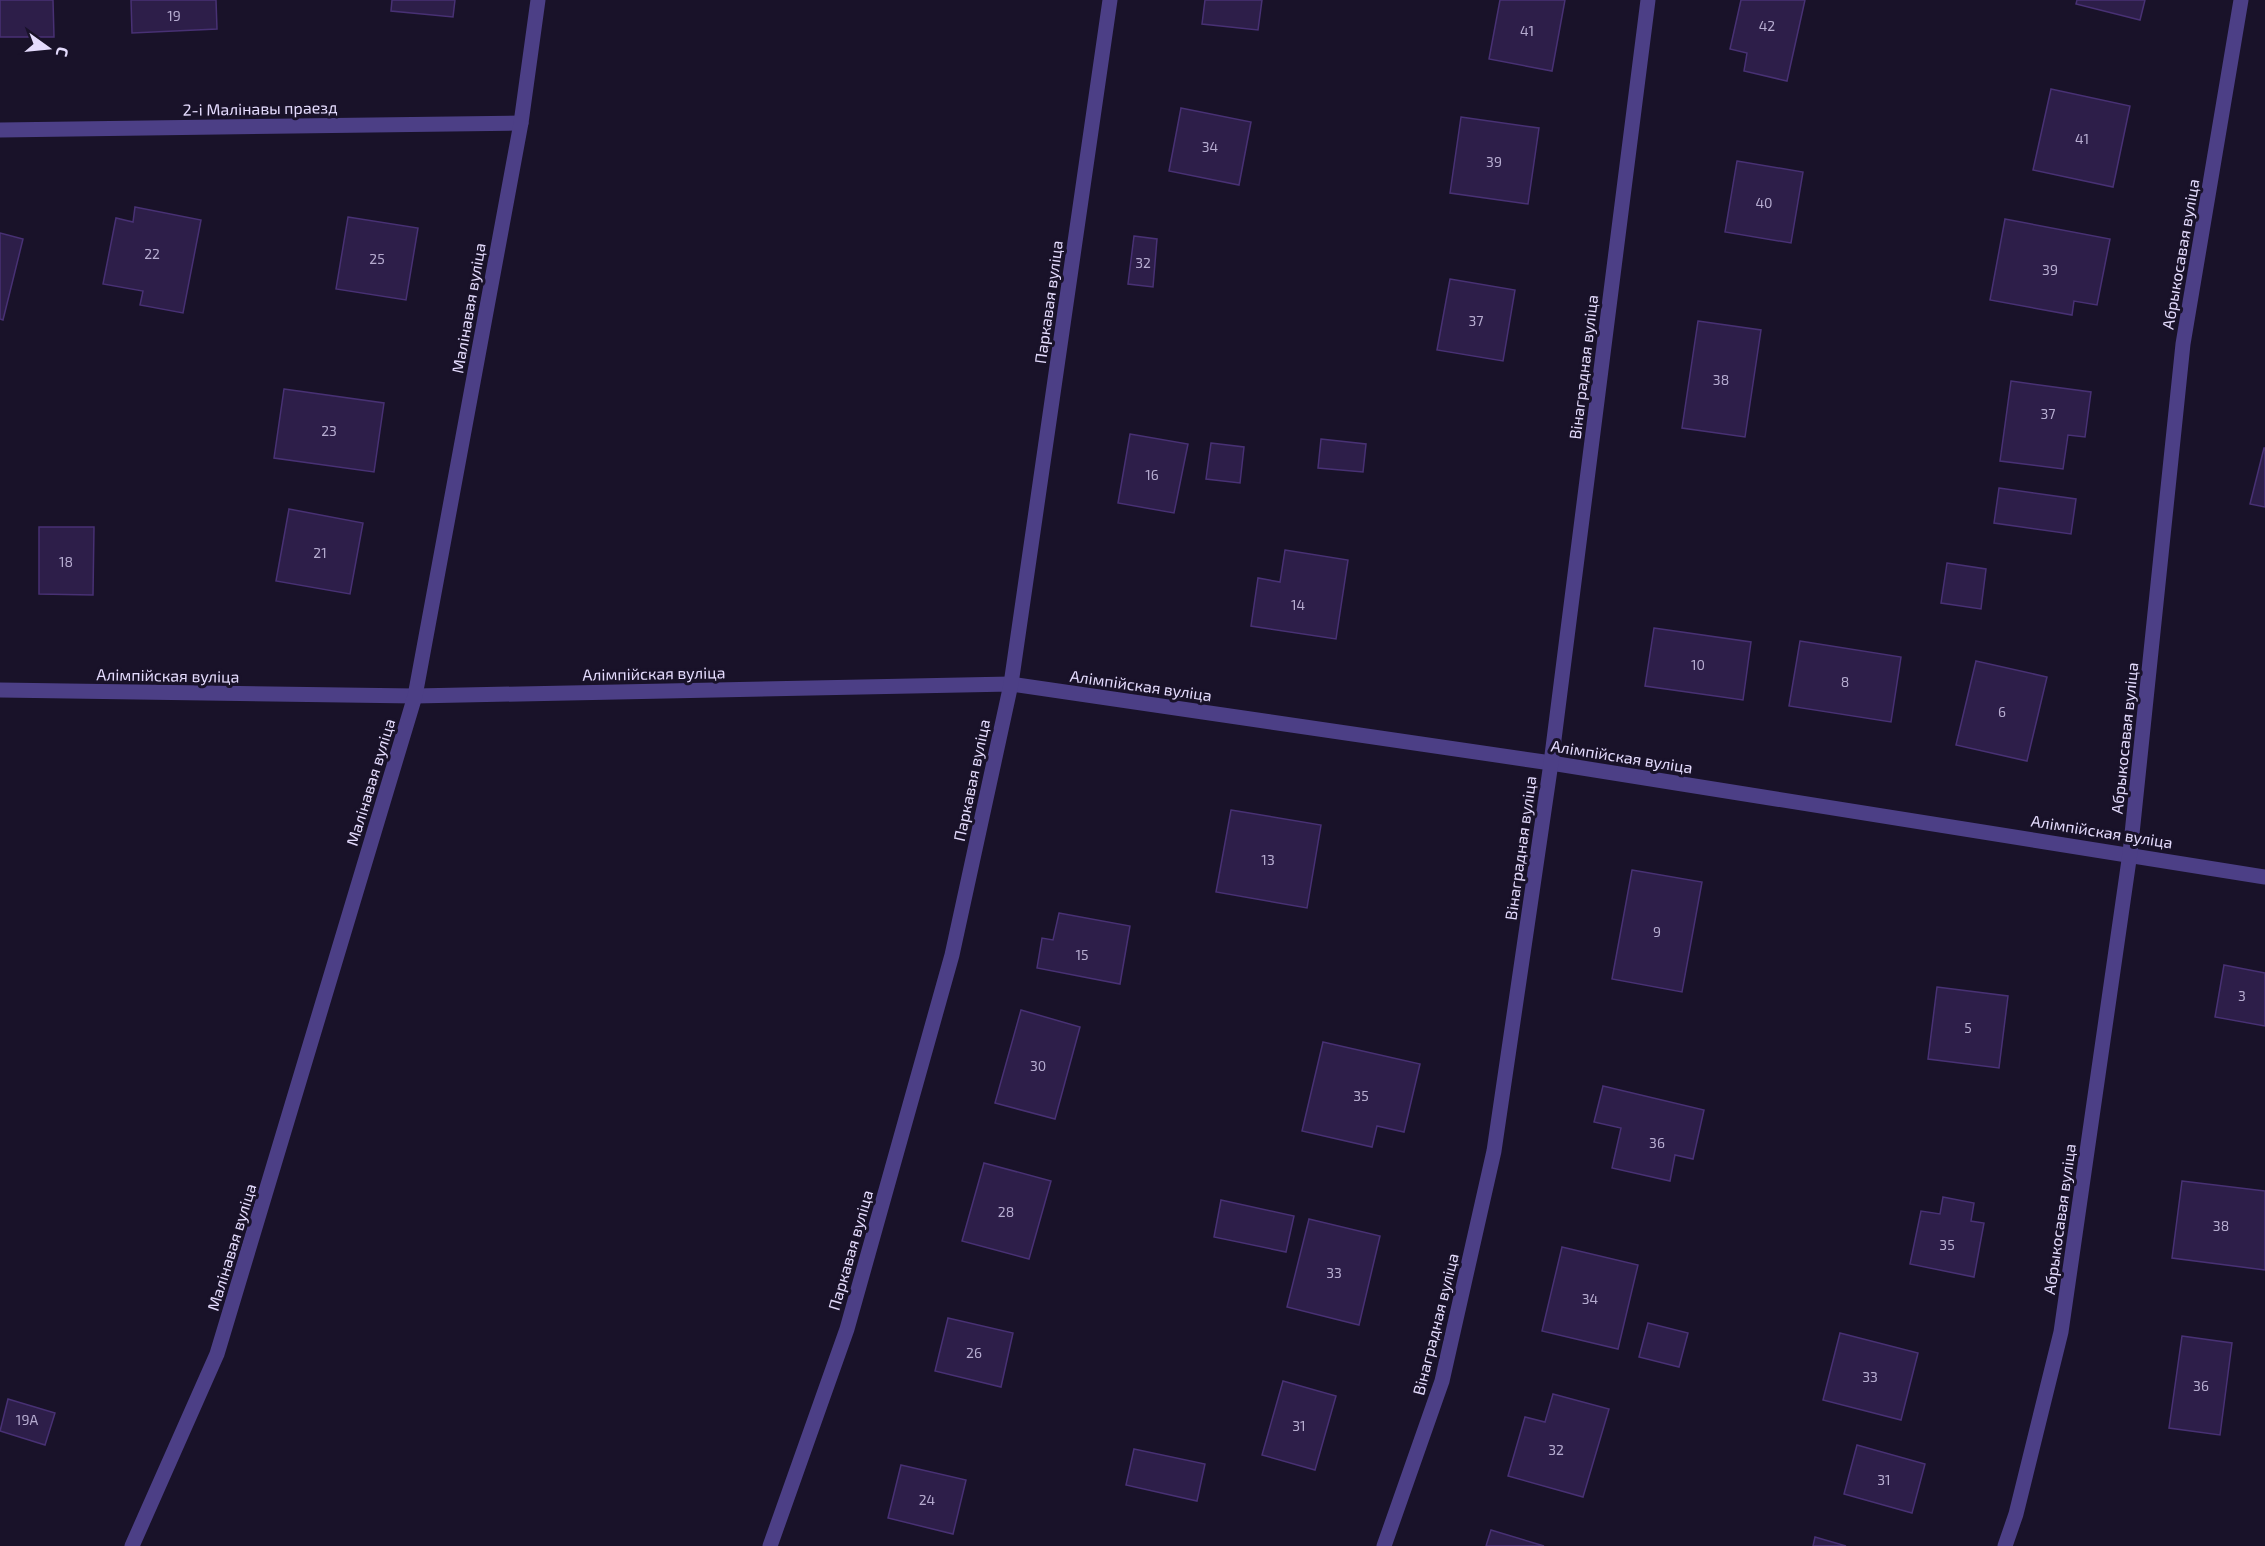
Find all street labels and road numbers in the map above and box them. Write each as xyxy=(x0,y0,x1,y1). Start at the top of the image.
street label: 2-і Малінавы праезд xyxy=(182,97,338,119)
street label: Абрыкосавая вуліца xyxy=(2157,177,2204,331)
street label: Паркавая вуліца xyxy=(1030,239,1067,365)
street label: Малінавая вуліца xyxy=(447,241,490,375)
street label: Вінаградная вуліца xyxy=(1565,294,1602,440)
street label: Абрыкосавая вуліца xyxy=(2107,661,2142,815)
street label: Алімпійская вуліца xyxy=(582,662,726,685)
street label: Алімпійская вуліца xyxy=(96,664,240,687)
street label: Алімпійская вуліца xyxy=(1069,666,1213,705)
street label: Малінавая вуліца xyxy=(342,716,399,848)
street label: Паркавая вуліца xyxy=(949,717,994,843)
street label: Алімпійская вуліца xyxy=(1550,735,1694,778)
street label: Вінаградная вуліца xyxy=(1500,775,1541,922)
street label: Алімпійская вуліца xyxy=(2030,810,2174,853)
street label: Абрыкосавая вуліца xyxy=(2039,1142,2080,1296)
street label: Малінавая вуліца xyxy=(203,1181,260,1313)
street label: Паркавая вуліца xyxy=(824,1188,877,1313)
street label: Вінаградная вуліца xyxy=(1408,1251,1463,1397)

